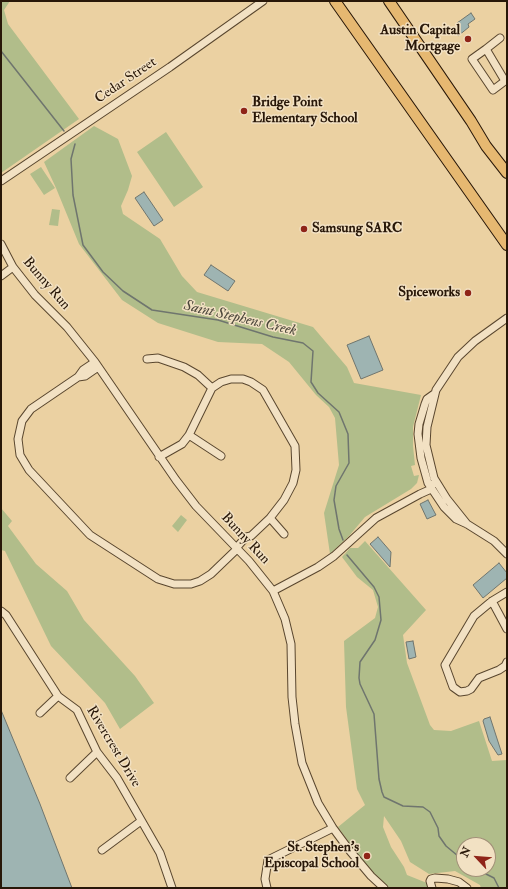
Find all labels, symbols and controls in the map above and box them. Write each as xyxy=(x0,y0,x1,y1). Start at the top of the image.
place label: Austin Capital Mortgage xyxy=(380,23,460,56)
marker: Austin Capital Mortgage xyxy=(463,34,473,44)
street label: Cedar Street xyxy=(92,54,160,108)
place label: Bridge Point Elementary School xyxy=(252,95,358,128)
marker: Bridge Point Elementary School xyxy=(239,106,249,116)
place label: Samsung SARC xyxy=(312,221,402,237)
marker: Samsung SARC xyxy=(299,224,309,234)
street label: Bunny Run xyxy=(19,254,73,314)
place label: Spiceworks xyxy=(398,285,460,301)
marker: Spiceworks xyxy=(463,288,473,298)
water label: Saint Stephens Creek xyxy=(182,297,298,341)
street label: Bunny Run xyxy=(217,510,273,568)
street label: Rivercrest Drive xyxy=(82,703,144,791)
north arrow xyxy=(456,837,496,877)
place label: St. Stephen's Episcopal School xyxy=(264,840,359,872)
text: N xyxy=(458,845,474,859)
marker: St. Stephen's Episcopal School xyxy=(362,851,372,861)

